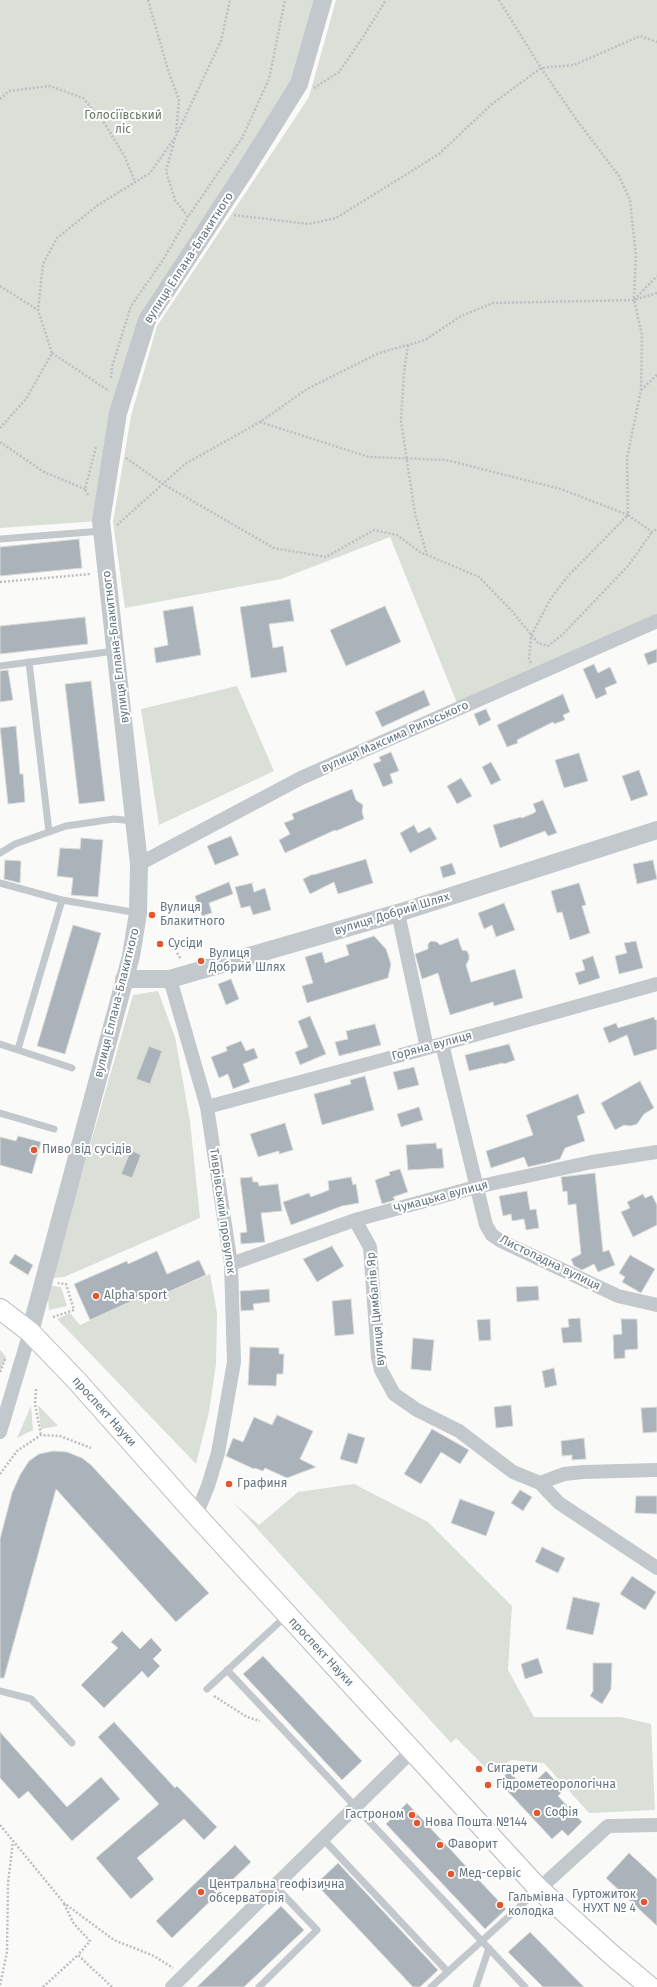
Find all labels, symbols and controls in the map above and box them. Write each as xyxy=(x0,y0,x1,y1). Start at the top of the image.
park label: Голосіївський ліс xyxy=(84,109,162,137)
street label: вулиця Еллана-Блакитного xyxy=(141,190,237,326)
street label: вулиця Еллана-Блакитного xyxy=(99,570,133,724)
street label: вулиця Максима Рильського xyxy=(319,698,471,776)
street label: вулиця Добрий Шлях xyxy=(333,890,451,938)
place label: Вулиця Блакитного xyxy=(160,901,225,929)
marker: Вулиця Блакитного xyxy=(147,910,157,920)
street label: вулиця Еллана-Блакитного xyxy=(91,927,143,1079)
place label: Сусіди xyxy=(168,937,203,951)
marker: Сусіди xyxy=(155,939,165,949)
place label: Вулиця Добрий Шлях xyxy=(209,947,285,975)
marker: Вулиця Добрий Шлях xyxy=(196,956,206,966)
street label: Горяна вулиця xyxy=(390,1028,474,1064)
place label: Пиво від сусідів xyxy=(42,1143,132,1157)
marker: Пиво від сусідів xyxy=(29,1145,39,1155)
street label: Тиврівський провулок xyxy=(206,1147,238,1275)
street label: Чумацька вулиця xyxy=(392,1178,490,1216)
street label: Листопадна вулиця xyxy=(497,1232,603,1294)
street label: вулиця Цимбалів Яр xyxy=(364,1251,388,1367)
place label: Alpha sport xyxy=(104,1289,167,1303)
marker: Alpha sport xyxy=(91,1291,101,1301)
street label: проспект Науки xyxy=(69,1374,139,1450)
place label: Графиня xyxy=(237,1477,287,1491)
marker: Графиня xyxy=(224,1479,234,1489)
street label: проспект Науки xyxy=(285,1614,357,1690)
place label: Сигарети xyxy=(487,1762,538,1776)
marker: Сигарети xyxy=(474,1764,484,1774)
place label: Гідрометеорологічна xyxy=(496,1778,616,1792)
marker: Гідрометеорологічна xyxy=(483,1780,493,1790)
place label: Софія xyxy=(545,1806,578,1820)
place label: Гастроном xyxy=(345,1808,404,1822)
marker: Софія xyxy=(532,1808,542,1818)
marker: Гастроном xyxy=(407,1810,417,1820)
place label: Нова Пошта №144 xyxy=(425,1816,527,1830)
marker: Нова Пошта №144 xyxy=(412,1818,422,1828)
place label: Фаворит xyxy=(448,1838,498,1852)
marker: Фаворит xyxy=(435,1840,445,1850)
place label: Мед-сервіс xyxy=(459,1867,521,1881)
marker: Мед-сервіс xyxy=(446,1869,456,1879)
place label: Центральна геофізична обсерваторія xyxy=(209,1878,345,1906)
marker: Центральна геофізична обсерваторія xyxy=(196,1887,206,1897)
place label: Гуртожиток НУХТ № 4 xyxy=(572,1888,636,1916)
place label: Гальмівна колодка xyxy=(508,1891,564,1919)
marker: Гуртожиток НУХТ № 4 xyxy=(639,1897,649,1907)
marker: Гальмівна колодка xyxy=(495,1900,505,1910)

